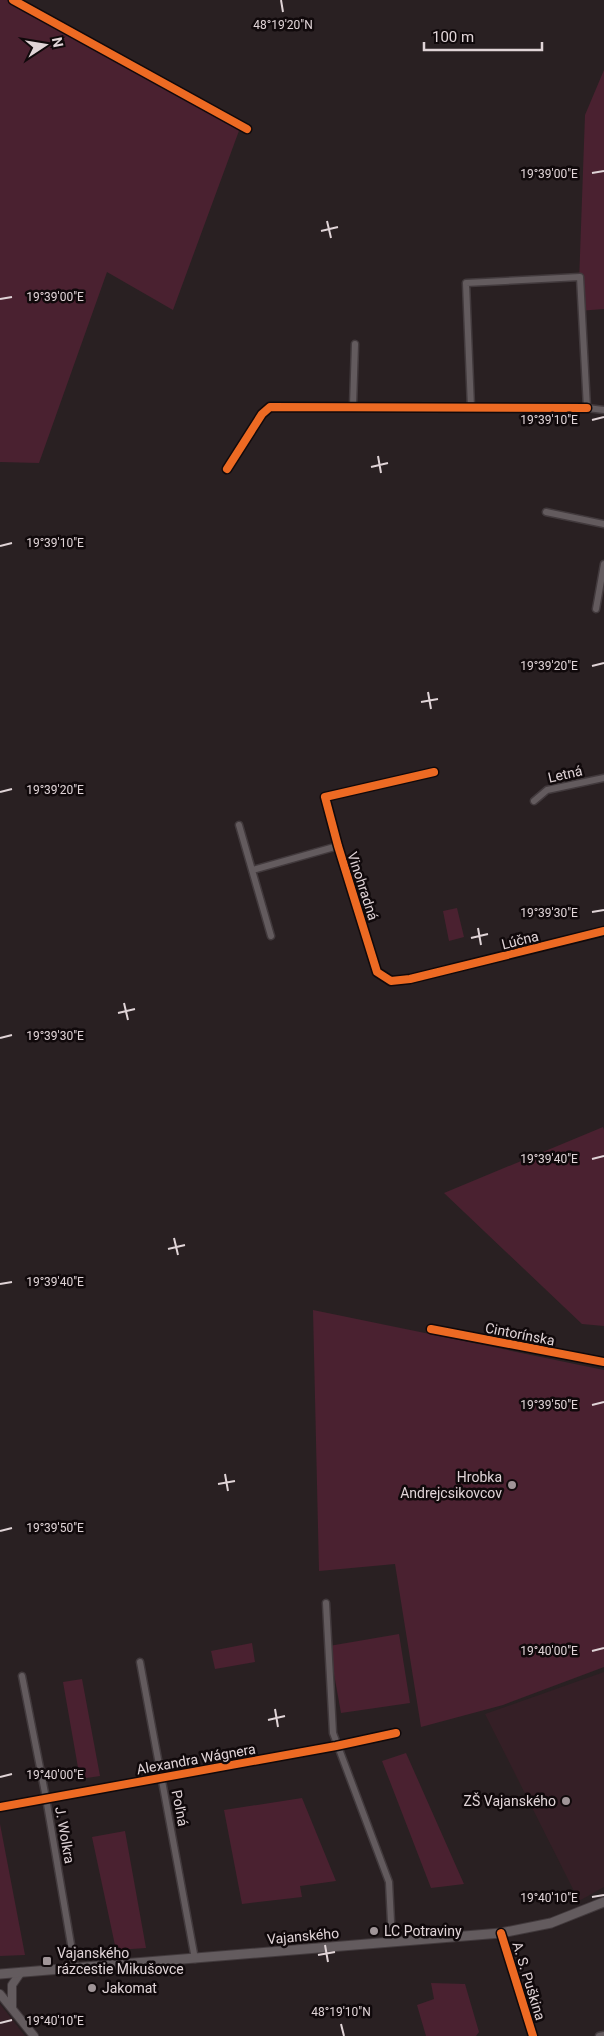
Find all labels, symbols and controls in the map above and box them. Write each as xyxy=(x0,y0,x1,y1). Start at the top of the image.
text: 48°19'20"N xyxy=(253,18,313,32)
north arrow xyxy=(20,20,70,70)
scale bar xyxy=(424,20,542,52)
text: 100 m xyxy=(432,28,474,46)
text: N xyxy=(49,36,67,49)
text: 19°39'00"E xyxy=(520,167,578,181)
text: 19°39'00"E xyxy=(26,290,84,304)
text: 19°39'10"E xyxy=(520,413,578,427)
text: 19°39'10"E xyxy=(26,536,84,550)
text: 19°39'20"E xyxy=(520,659,578,673)
street label: Letná xyxy=(546,762,584,786)
text: 19°39'20"E xyxy=(26,783,84,797)
street label: Vinohradná xyxy=(344,850,382,922)
text: 19°39'30"E xyxy=(520,906,578,920)
street label: Lúčna xyxy=(500,928,540,952)
text: 19°39'30"E xyxy=(26,1029,84,1043)
text: 19°39'40"E xyxy=(520,1152,578,1166)
text: 19°39'40"E xyxy=(26,1275,84,1289)
street label: Cintorínska xyxy=(484,1319,556,1349)
text: 19°39'50"E xyxy=(520,1398,578,1412)
place label: Hrobka Andrejcsikovcov xyxy=(400,1469,502,1501)
marker: Hrobka Andrejcsikovcov xyxy=(506,1479,518,1491)
text: 19°39'50"E xyxy=(26,1521,84,1535)
text: 19°40'00"E xyxy=(520,1644,578,1658)
street label: Alexandra Wágnera xyxy=(135,1741,257,1777)
text: 19°40'00"E xyxy=(26,1768,84,1782)
street label: Poľná xyxy=(169,1789,191,1827)
place label: ZŠ Vajanského xyxy=(464,1792,556,1809)
marker: ZŠ Vajanského xyxy=(560,1795,572,1807)
street label: J. Wolkra xyxy=(52,1805,78,1865)
text: 19°40'10"E xyxy=(520,1891,578,1905)
place label: LC Potraviny xyxy=(384,1923,462,1939)
street label: Vajanského xyxy=(266,1925,340,1947)
marker: LC Potraviny xyxy=(368,1925,380,1937)
street label: A. S. Puškina xyxy=(509,1940,549,2022)
place label: Vajanského rázcestie Mikušovce xyxy=(57,1945,184,1977)
marker: Vajanského rázcestie Mikušovce xyxy=(41,1955,53,1967)
place label: Jakomat xyxy=(102,1980,157,1996)
marker: Jakomat xyxy=(86,1982,98,1994)
text: 48°19'10"N xyxy=(311,2005,371,2019)
text: 19°40'10"E xyxy=(26,2014,84,2028)

